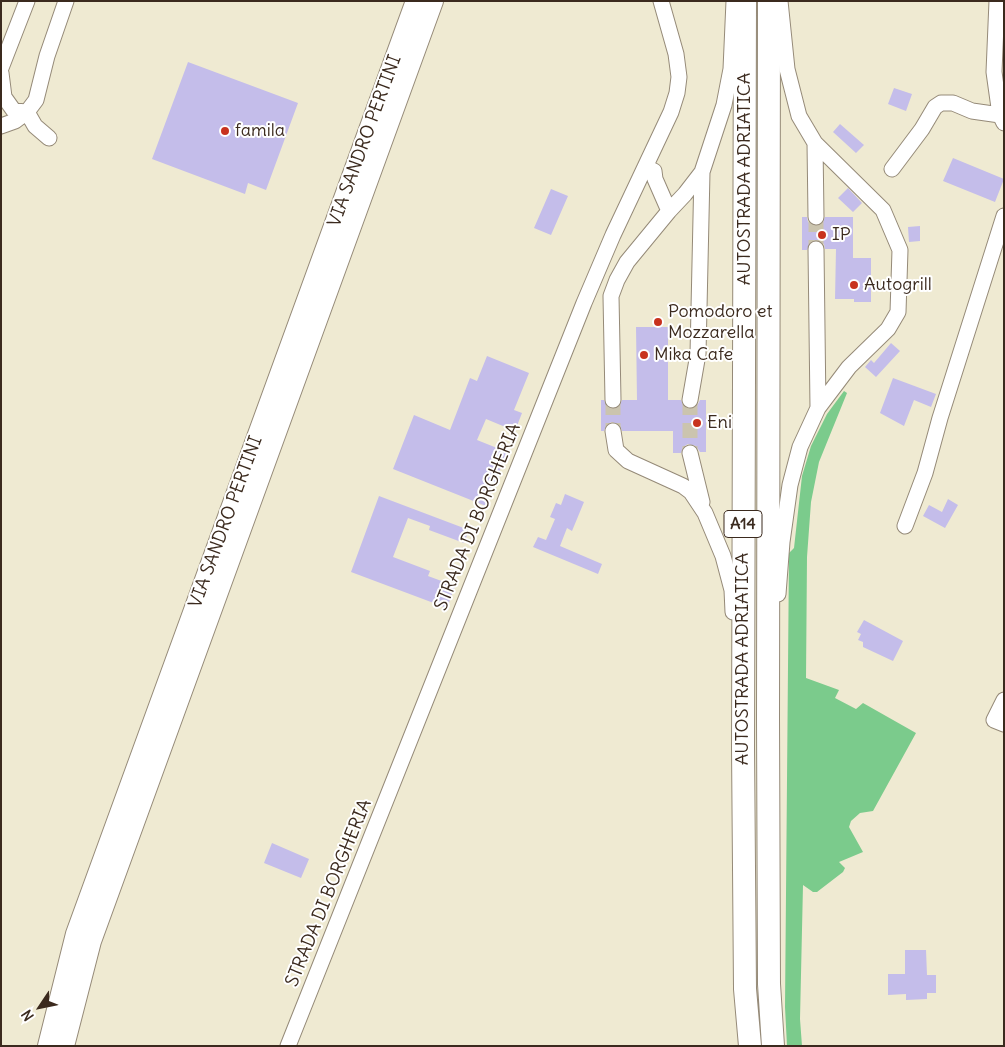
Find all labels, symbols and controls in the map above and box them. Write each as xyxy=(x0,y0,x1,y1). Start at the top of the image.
street label: VIA SANDRO PERTINI xyxy=(324,52,406,230)
street label: AUTOSTRADA ADRIATICA xyxy=(734,73,756,285)
place label: famila xyxy=(235,120,285,142)
marker: famila xyxy=(219,125,231,137)
place label: IP xyxy=(832,224,851,246)
marker: IP xyxy=(816,229,828,241)
place label: Autogrill xyxy=(864,274,932,296)
marker: Autogrill xyxy=(848,279,860,291)
place label: Pomodoro et Mozzarella xyxy=(668,301,773,344)
marker: Pomodoro et Mozzarella xyxy=(652,316,664,328)
place label: Mika Cafe xyxy=(654,344,733,366)
marker: Mika Cafe xyxy=(638,349,650,361)
place label: Eni xyxy=(707,412,732,434)
marker: Eni xyxy=(691,417,703,429)
street label: STRADA DI BORGHERIA xyxy=(431,420,525,614)
street label: VIA SANDRO PERTINI xyxy=(185,433,267,611)
road number: A14 xyxy=(724,510,762,538)
street label: AUTOSTRADA ADRIATICA xyxy=(732,553,754,765)
street label: STRADA DI BORGHERIA xyxy=(282,796,376,990)
north arrow xyxy=(15,982,65,1032)
text: N xyxy=(17,1006,38,1024)

